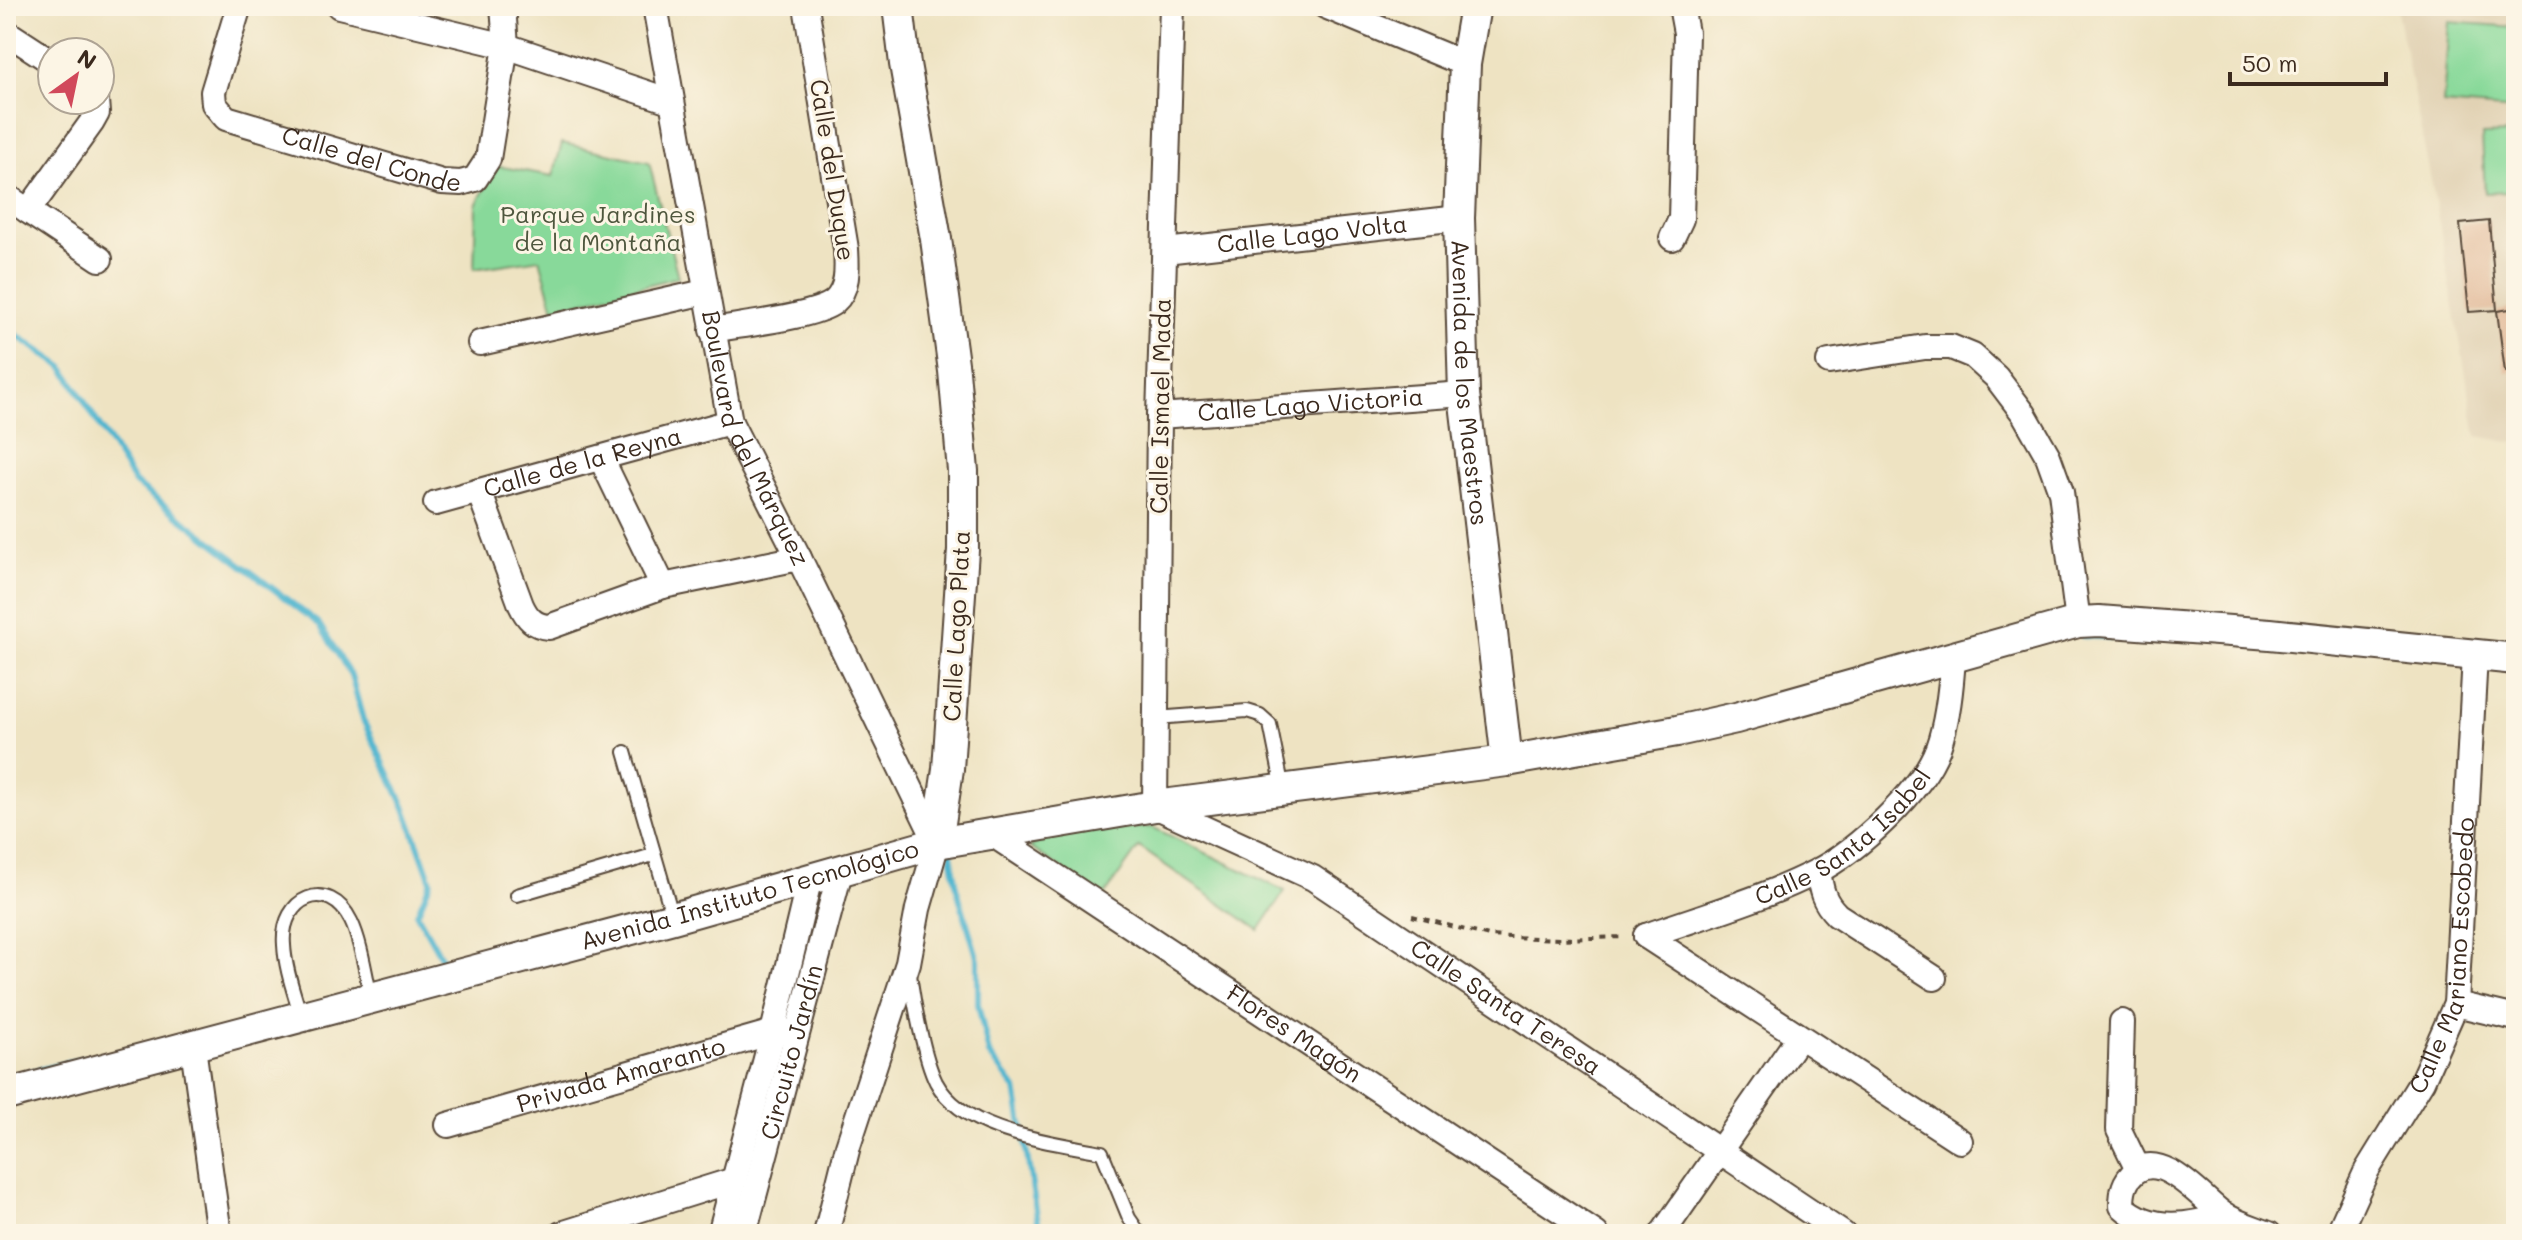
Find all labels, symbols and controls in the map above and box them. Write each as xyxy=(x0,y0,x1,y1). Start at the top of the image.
north arrow xyxy=(36,36,116,116)
scale bar xyxy=(2230,36,2386,86)
text: N xyxy=(72,42,102,76)
text: 50 m xyxy=(2242,47,2298,78)
street label: Calle del Duque xyxy=(804,77,863,263)
street label: Calle del Conde xyxy=(279,118,462,197)
park label: Parque Jardines de la Montaña xyxy=(500,198,696,257)
street label: Calle Lago Volta xyxy=(1215,207,1409,259)
street label: Avenida de los Maestros xyxy=(1446,239,1496,527)
street label: Calle Ismael Mada xyxy=(1142,298,1177,514)
street label: Boulevard del Márquez xyxy=(696,308,817,570)
street label: Calle Lago Victoria xyxy=(1197,380,1424,427)
street label: Calle de la Reyna xyxy=(480,419,685,503)
street label: Calle Lago Plata xyxy=(935,530,976,722)
street label: Calle Santa Isabel xyxy=(1750,762,1937,911)
street label: Calle Mariano Escobedo xyxy=(2401,817,2480,1099)
street label: Avenida Instituto Tecnológico xyxy=(577,832,922,956)
street label: Calle Santa Teresa xyxy=(1405,931,1608,1081)
street label: Circuito Jardín xyxy=(753,961,829,1143)
street label: Flores Magón xyxy=(1221,977,1368,1088)
street label: Privada Amaranto xyxy=(513,1030,728,1119)

